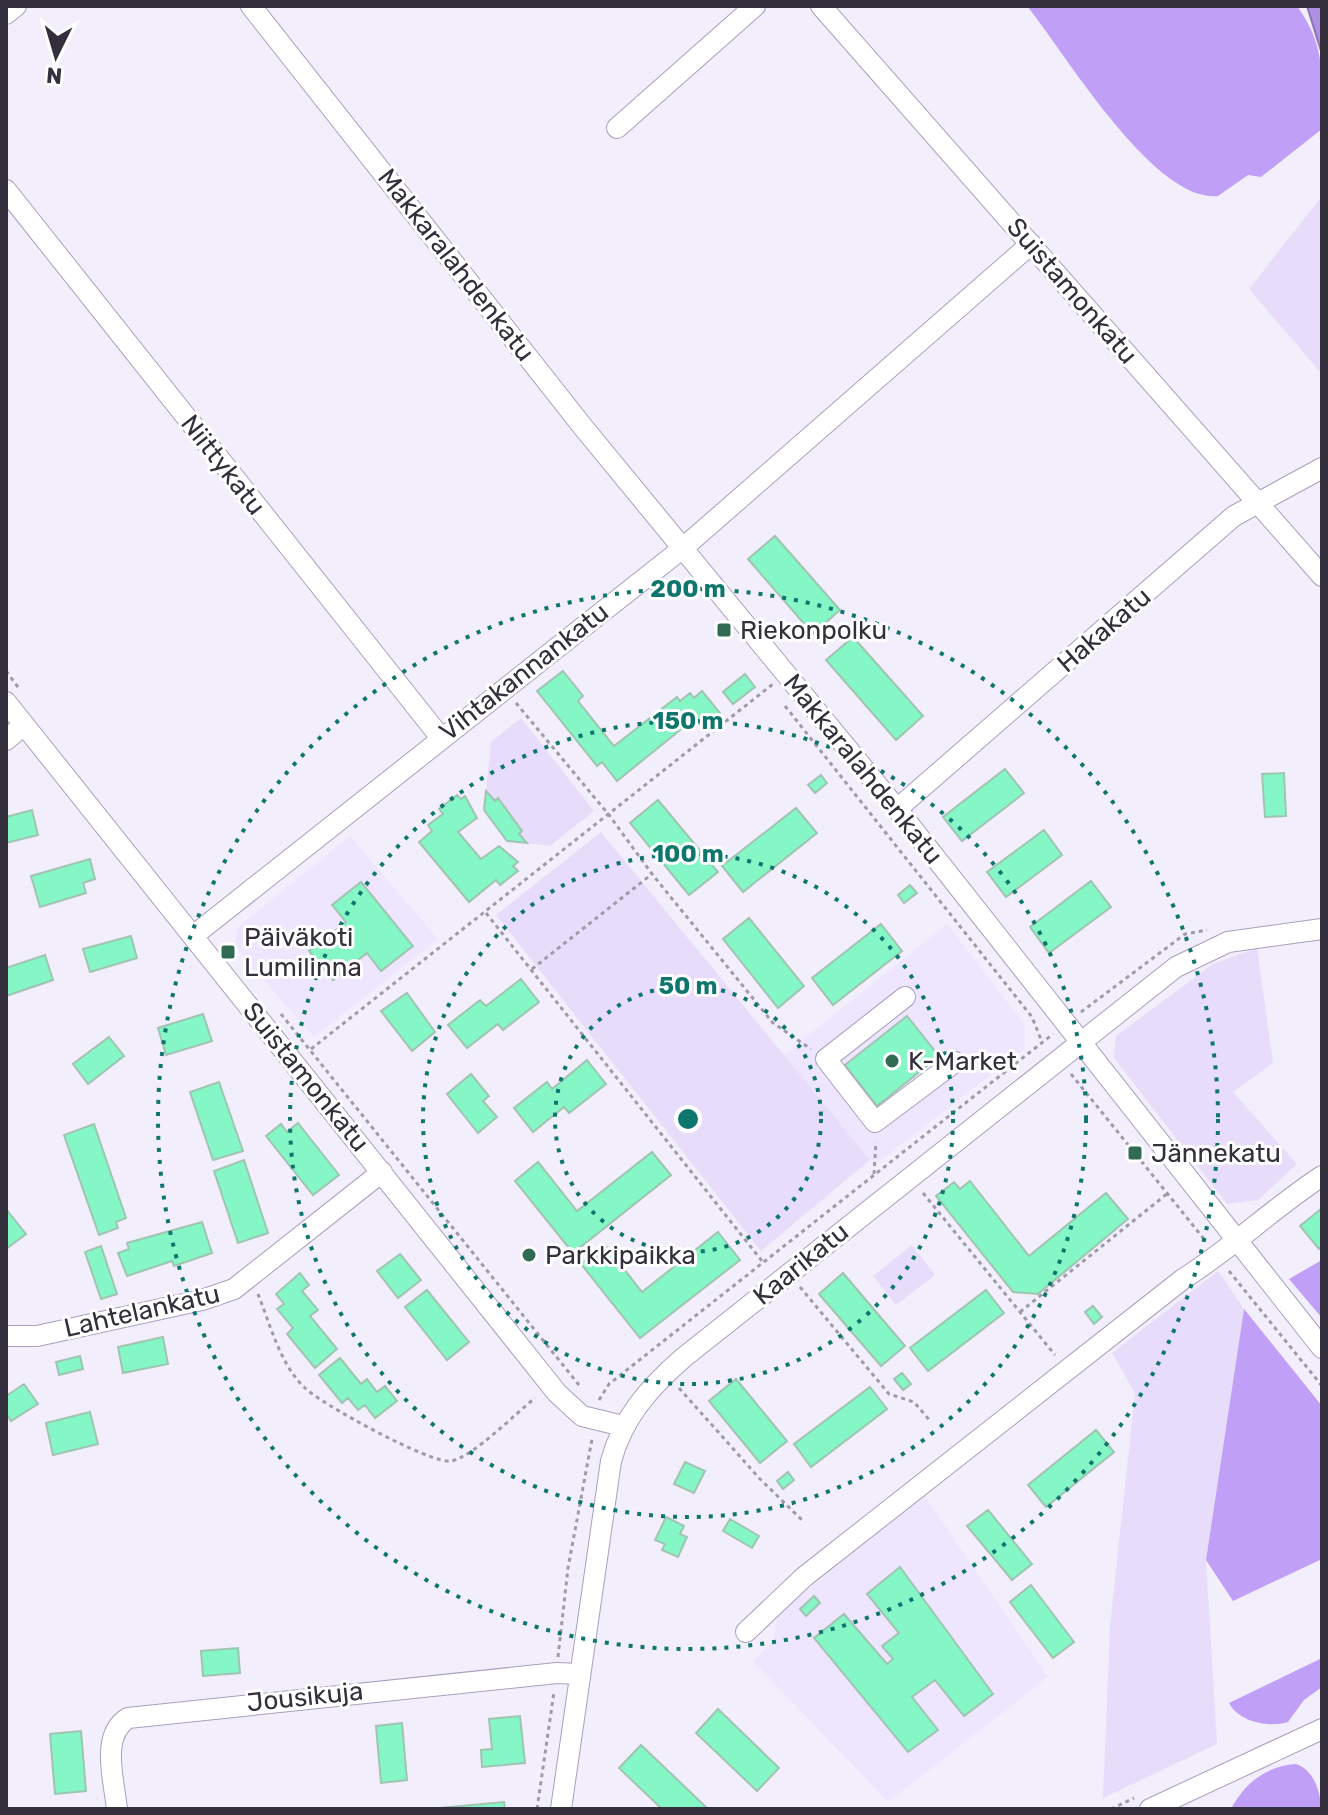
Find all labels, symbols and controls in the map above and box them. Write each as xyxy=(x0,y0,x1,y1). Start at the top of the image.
north arrow xyxy=(16,16,96,96)
text: N xyxy=(45,61,63,90)
street label: Makkaralahdenkatu xyxy=(371,163,541,367)
street label: Suistamonkatu xyxy=(1000,212,1144,370)
street label: Niittykatu xyxy=(174,409,272,521)
text: 200 m xyxy=(650,575,726,603)
street label: Hakakatu xyxy=(1051,581,1157,679)
street label: Vihtakannankatu xyxy=(433,596,615,748)
place label: Riekonpolku xyxy=(740,615,887,646)
marker: Riekonpolku xyxy=(715,621,733,639)
street label: Makkaralahdenkatu xyxy=(777,668,949,870)
text: 150 m xyxy=(653,707,723,735)
text: 100 m xyxy=(652,840,724,868)
place label: Päiväkoti Lumilinna xyxy=(244,922,362,983)
marker: Päiväkoti Lumilinna xyxy=(219,943,237,961)
text: 50 m xyxy=(659,972,717,1000)
street label: Suistamonkatu xyxy=(236,996,376,1158)
place label: K-Market xyxy=(908,1046,1017,1077)
marker: K-Market xyxy=(883,1052,901,1070)
centre of rings xyxy=(674,1105,702,1133)
place label: Jännekatu xyxy=(1151,1138,1281,1169)
marker: Jännekatu xyxy=(1126,1144,1144,1162)
street label: Kaarikatu xyxy=(747,1216,855,1312)
place label: Parkkipaikka xyxy=(545,1240,696,1271)
marker: Parkkipaikka xyxy=(520,1246,538,1264)
street label: Lahtelankatu xyxy=(61,1278,223,1344)
street label: Jousikuja xyxy=(245,1675,365,1719)

